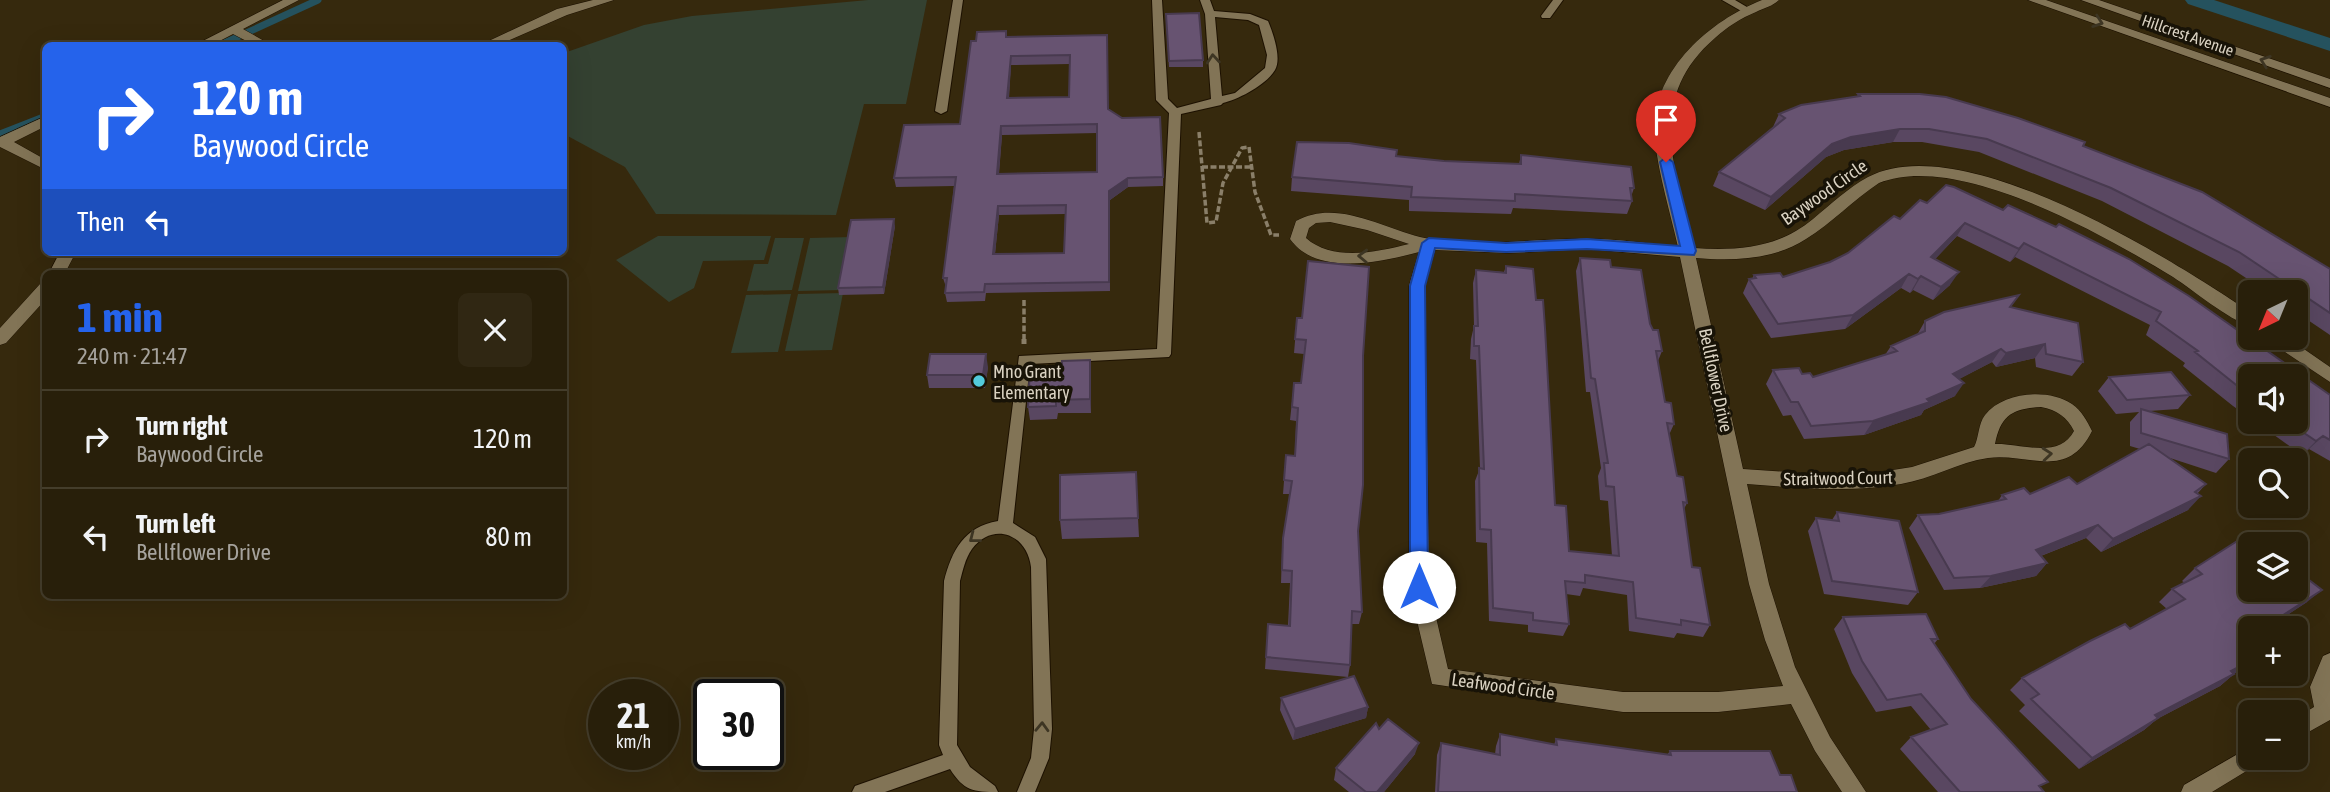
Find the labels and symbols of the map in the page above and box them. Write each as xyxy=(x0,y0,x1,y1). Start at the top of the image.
street label: Hillcrest Avenue xyxy=(2140,11,2236,59)
one-way arrow xyxy=(2092,14,2104,28)
one-way arrow xyxy=(1206,53,1221,64)
one-way arrow xyxy=(2260,55,2272,69)
pin xyxy=(1636,90,1696,162)
street label: Baywood Circle xyxy=(1777,155,1871,229)
one-way arrow xyxy=(1358,249,1369,264)
north arrow xyxy=(2238,280,2308,350)
street label: Bellflower Drive xyxy=(1695,326,1737,434)
place label: Mno Grant Elementary xyxy=(993,361,1070,403)
marker: Mno Grant Elementary xyxy=(971,373,987,389)
one-way arrow xyxy=(2042,447,2053,462)
street label: Straitwood Court xyxy=(1783,467,1893,489)
one-way arrow xyxy=(969,529,981,542)
position arrow xyxy=(1382,550,1456,624)
street label: Leafwood Circle xyxy=(1450,668,1556,704)
speed limit sign: 30 xyxy=(693,679,784,770)
one-way arrow xyxy=(1035,721,1050,732)

